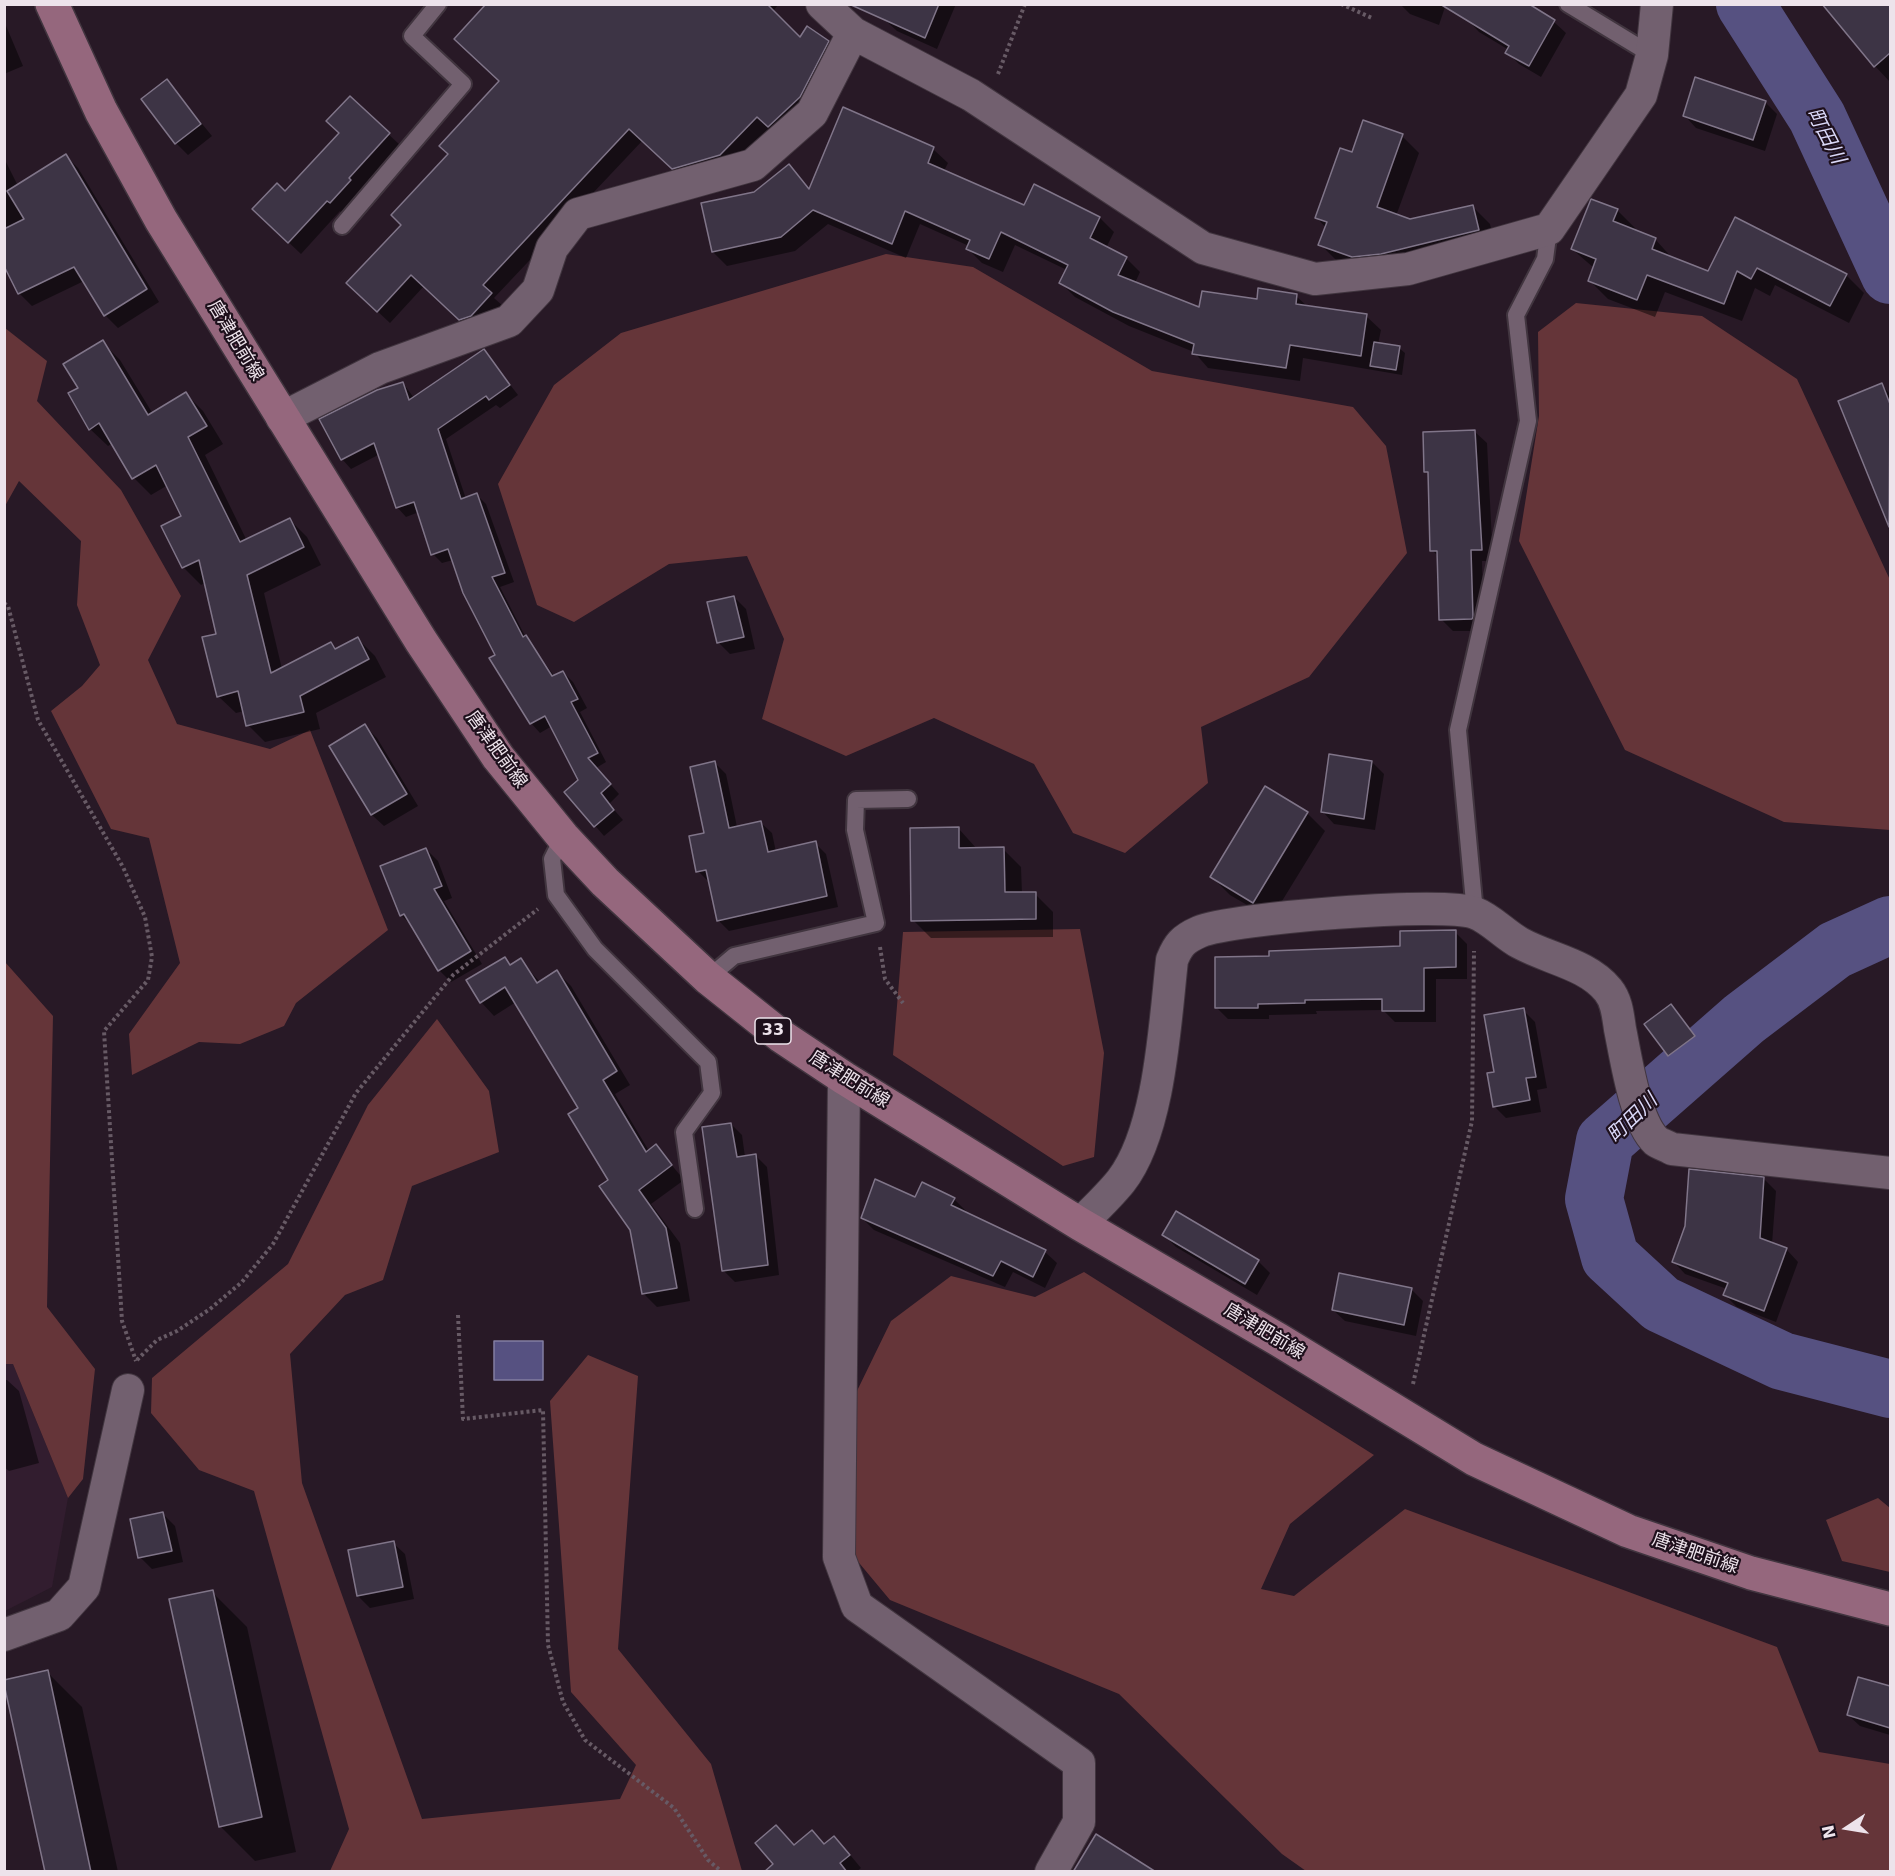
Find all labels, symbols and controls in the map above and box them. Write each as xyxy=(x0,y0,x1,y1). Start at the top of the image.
water label: 町田川 xyxy=(1801,104,1849,168)
street label: 唐津肥前線 xyxy=(203,297,267,385)
street label: 唐津肥前線 xyxy=(461,707,531,793)
road number: 33 xyxy=(755,1018,791,1044)
street label: 唐津肥前線 xyxy=(805,1047,893,1113)
water label: 町田川 xyxy=(1603,1090,1663,1148)
street label: 唐津肥前線 xyxy=(1220,1300,1308,1364)
street label: 唐津肥前線 xyxy=(1649,1529,1741,1579)
north arrow xyxy=(1817,1798,1877,1858)
text: N xyxy=(1818,1823,1840,1840)

